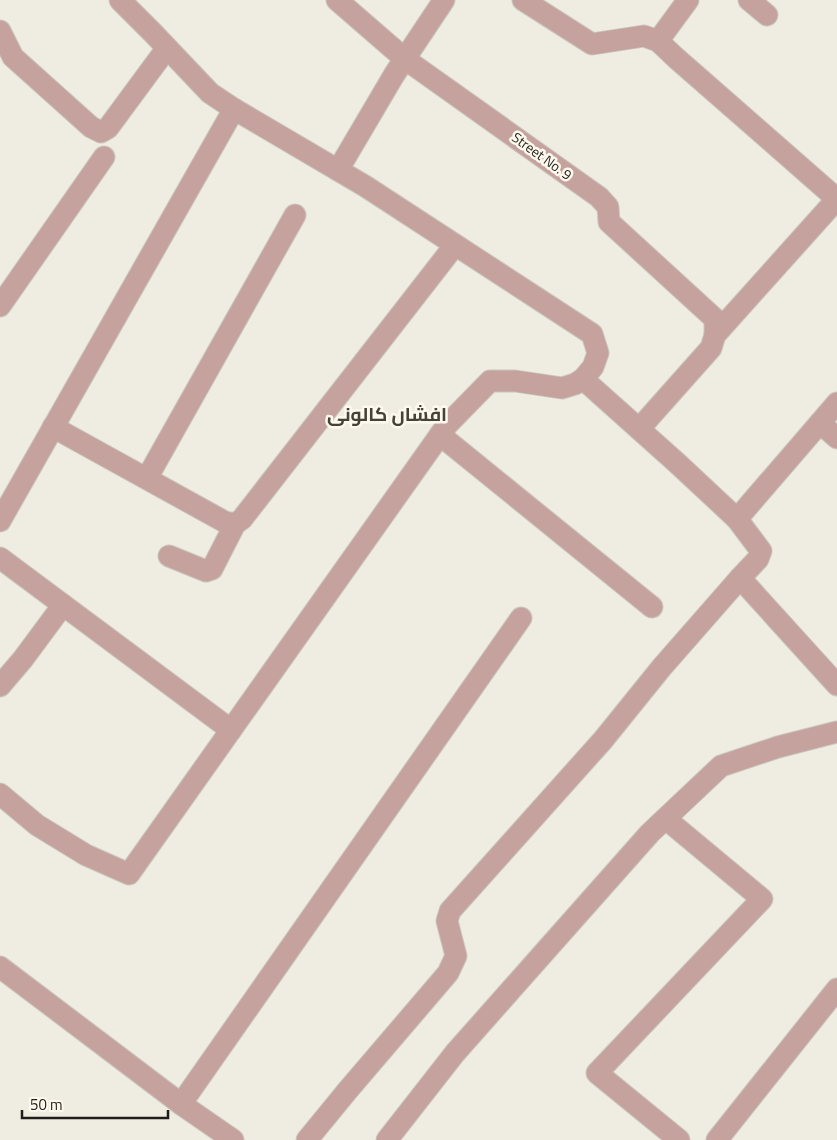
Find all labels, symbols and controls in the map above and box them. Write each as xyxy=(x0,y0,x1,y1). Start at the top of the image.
street label: Street No. 9 xyxy=(508,127,577,185)
district label: افشاں کالونی xyxy=(327,399,447,428)
scale bar xyxy=(22,1088,169,1120)
text: 50 m xyxy=(30,1093,63,1116)

